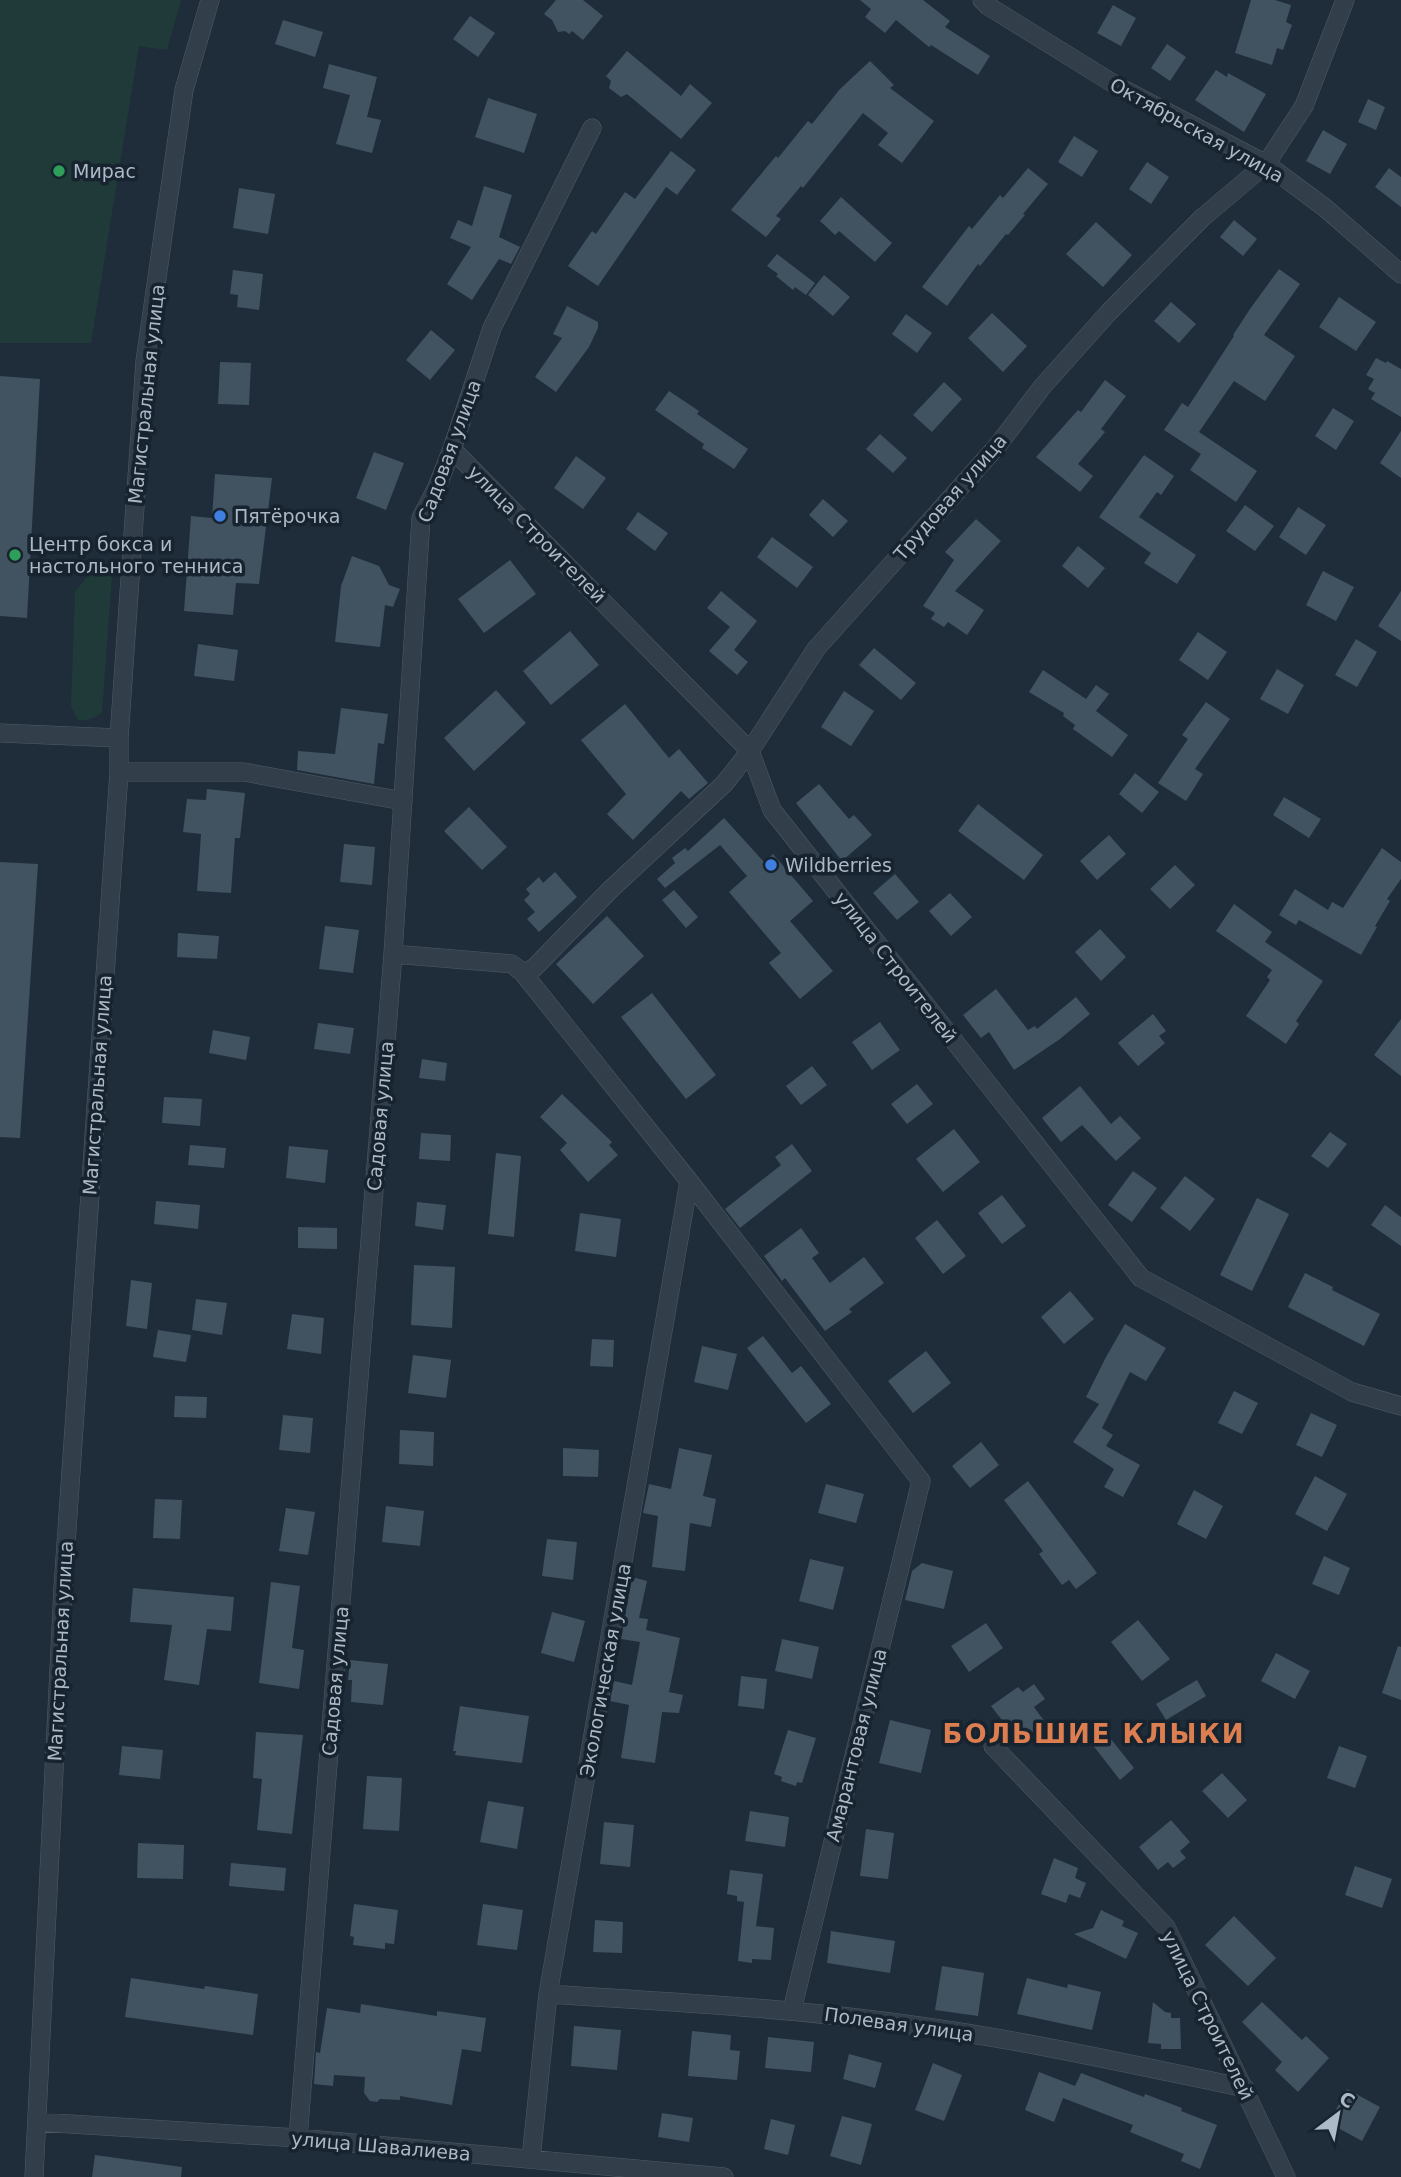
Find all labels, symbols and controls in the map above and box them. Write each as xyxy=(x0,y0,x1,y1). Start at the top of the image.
street label: Октябрьская улица xyxy=(1106,73,1288,187)
place label: Мирас xyxy=(73,160,136,182)
marker: Мирас xyxy=(51,163,67,179)
street label: Магистральная улица xyxy=(124,283,168,505)
street label: Садовая улица xyxy=(413,377,485,525)
street label: Трудовая улица xyxy=(888,429,1011,565)
street label: улица Строителей xyxy=(464,461,610,607)
place label: Пятёрочка xyxy=(234,505,341,527)
marker: Пятёрочка xyxy=(212,508,228,524)
place label: Центр бокса и настольного тенниса xyxy=(29,533,243,577)
marker: Центр бокса и настольного тенниса xyxy=(7,547,23,563)
place label: Wildberries xyxy=(785,854,892,876)
marker: Wildberries xyxy=(763,857,779,873)
street label: улица Строителей xyxy=(830,887,962,1047)
street label: Магистральная улица xyxy=(78,974,116,1196)
street label: Садовая улица xyxy=(362,1040,398,1192)
street label: Магистральная улица xyxy=(43,1540,77,1762)
street label: Экологическая улица xyxy=(575,1561,635,1779)
street label: Садовая улица xyxy=(317,1605,353,1757)
street label: Амарантовая улица xyxy=(821,1646,891,1844)
district label: БОЛЬШИЕ КЛЫКИ xyxy=(943,1719,1245,1749)
street label: улица Строителей xyxy=(1157,1927,1259,2103)
street label: Полевая улица xyxy=(823,2003,975,2045)
north arrow xyxy=(1303,2079,1373,2149)
text: С xyxy=(1335,2087,1359,2113)
street label: улица Шавалиева xyxy=(290,2127,472,2165)

